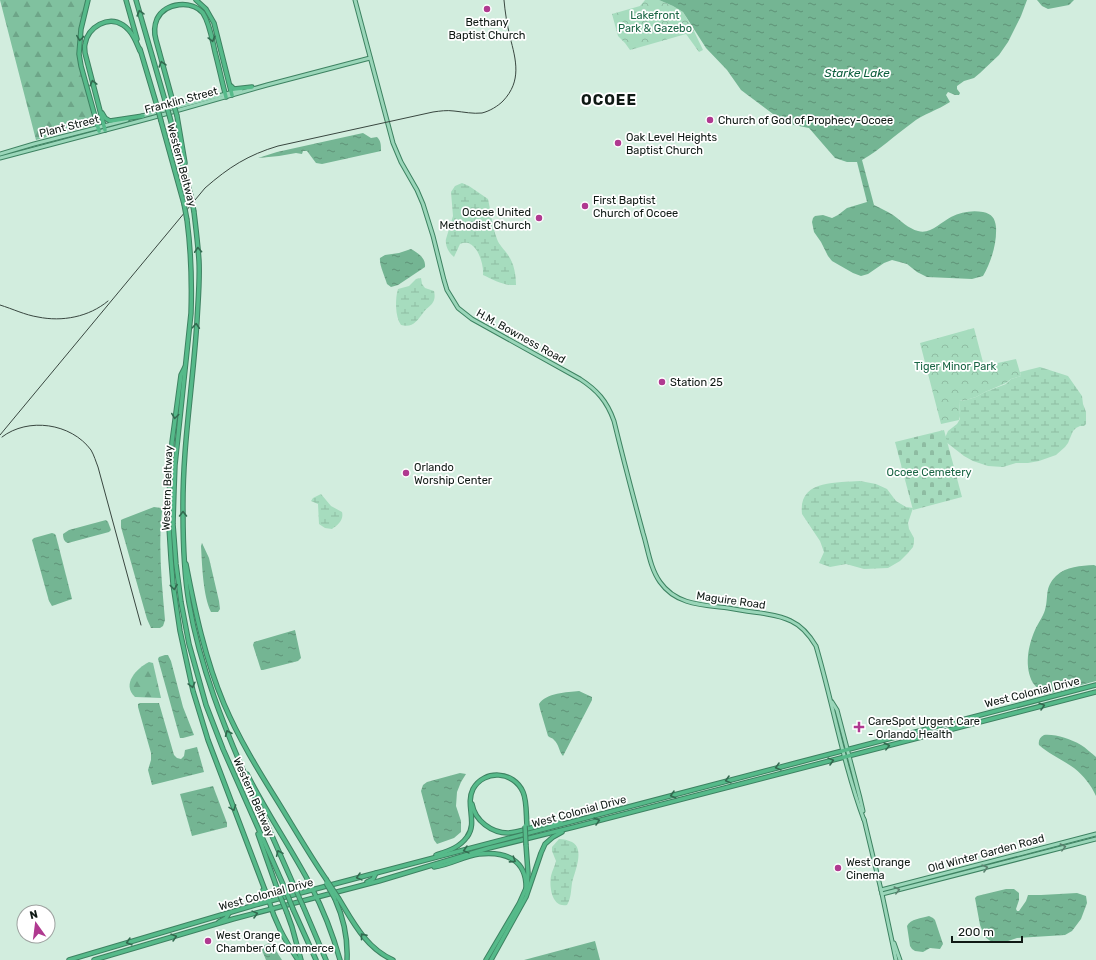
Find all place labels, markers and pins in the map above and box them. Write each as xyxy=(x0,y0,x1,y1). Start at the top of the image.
marker: Bethany Baptist Church xyxy=(482,4,492,14)
place label: Bethany Baptist Church xyxy=(449,16,525,42)
place label: Church of God of Prophecy-Ocoee xyxy=(718,114,893,127)
marker: Church of God of Prophecy-Ocoee xyxy=(705,115,715,125)
place label: Oak Level Heights Baptist Church xyxy=(626,131,717,157)
marker: Oak Level Heights Baptist Church xyxy=(613,138,623,148)
place label: First Baptist Church of Ocoee xyxy=(593,194,678,220)
marker: First Baptist Church of Ocoee xyxy=(580,201,590,211)
place label: Ocoee United Methodist Church xyxy=(440,206,531,232)
marker: Ocoee United Methodist Church xyxy=(534,213,544,223)
place label: Station 25 xyxy=(670,376,723,389)
marker: Station 25 xyxy=(657,377,667,387)
place label: Orlando Worship Center xyxy=(414,461,493,487)
marker: Orlando Worship Center xyxy=(401,468,411,478)
place label: CareSpot Urgent Care - Orlando Health xyxy=(868,715,980,741)
marker: CareSpot Urgent Care - Orlando Health xyxy=(853,721,865,733)
place label: West Orange Cinema xyxy=(846,856,910,882)
marker: West Orange Cinema xyxy=(833,863,843,873)
place label: West Orange Chamber of Commerce xyxy=(216,929,334,955)
marker: West Orange Chamber of Commerce xyxy=(203,936,213,946)

